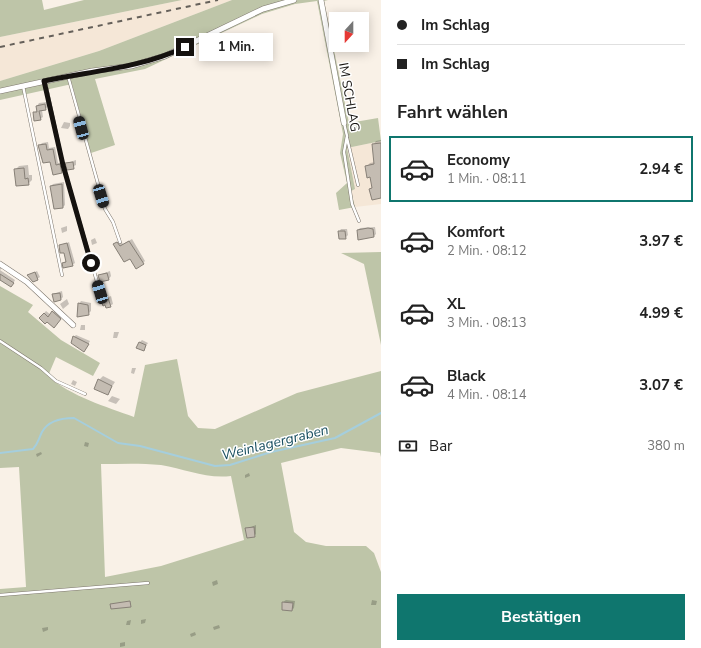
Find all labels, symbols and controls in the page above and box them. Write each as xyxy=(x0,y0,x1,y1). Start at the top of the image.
north arrow xyxy=(329,12,369,52)
map controls xyxy=(329,12,369,52)
text: Im Schlag xyxy=(421,15,490,35)
callout: 1 Min. xyxy=(199,33,273,61)
route end xyxy=(176,38,194,56)
text: 1 Min. xyxy=(218,38,254,56)
text: Im Schlag xyxy=(421,54,490,74)
street label: IM SCHLAG xyxy=(334,61,364,133)
text: Fahrt wählen xyxy=(397,100,508,124)
car xyxy=(72,115,90,141)
text: Economy xyxy=(447,150,510,170)
icon: car xyxy=(399,151,435,187)
text: 2.94 € xyxy=(639,159,683,179)
text: 1 Min. · 08:11 xyxy=(447,170,526,188)
car xyxy=(92,183,110,209)
text: Komfort xyxy=(447,222,505,242)
icon: car xyxy=(399,223,435,259)
text: 3.97 € xyxy=(639,231,683,251)
text: 2 Min. · 08:12 xyxy=(447,242,526,260)
route start xyxy=(82,254,100,272)
car xyxy=(91,279,109,305)
text: XL xyxy=(447,294,466,314)
icon: car xyxy=(399,295,435,331)
text: 4.99 € xyxy=(639,303,683,323)
text: 3 Min. · 08:13 xyxy=(447,314,526,332)
text: Black xyxy=(447,366,485,386)
icon: car xyxy=(399,367,435,403)
text: 3.07 € xyxy=(639,375,683,395)
text: 4 Min. · 08:14 xyxy=(447,386,526,404)
water label: Weinlagergraben xyxy=(220,420,331,465)
icon: cash xyxy=(397,435,419,457)
text: Bar xyxy=(429,436,452,456)
text: 380 m xyxy=(647,437,685,455)
button: Bestätigen xyxy=(397,594,685,640)

